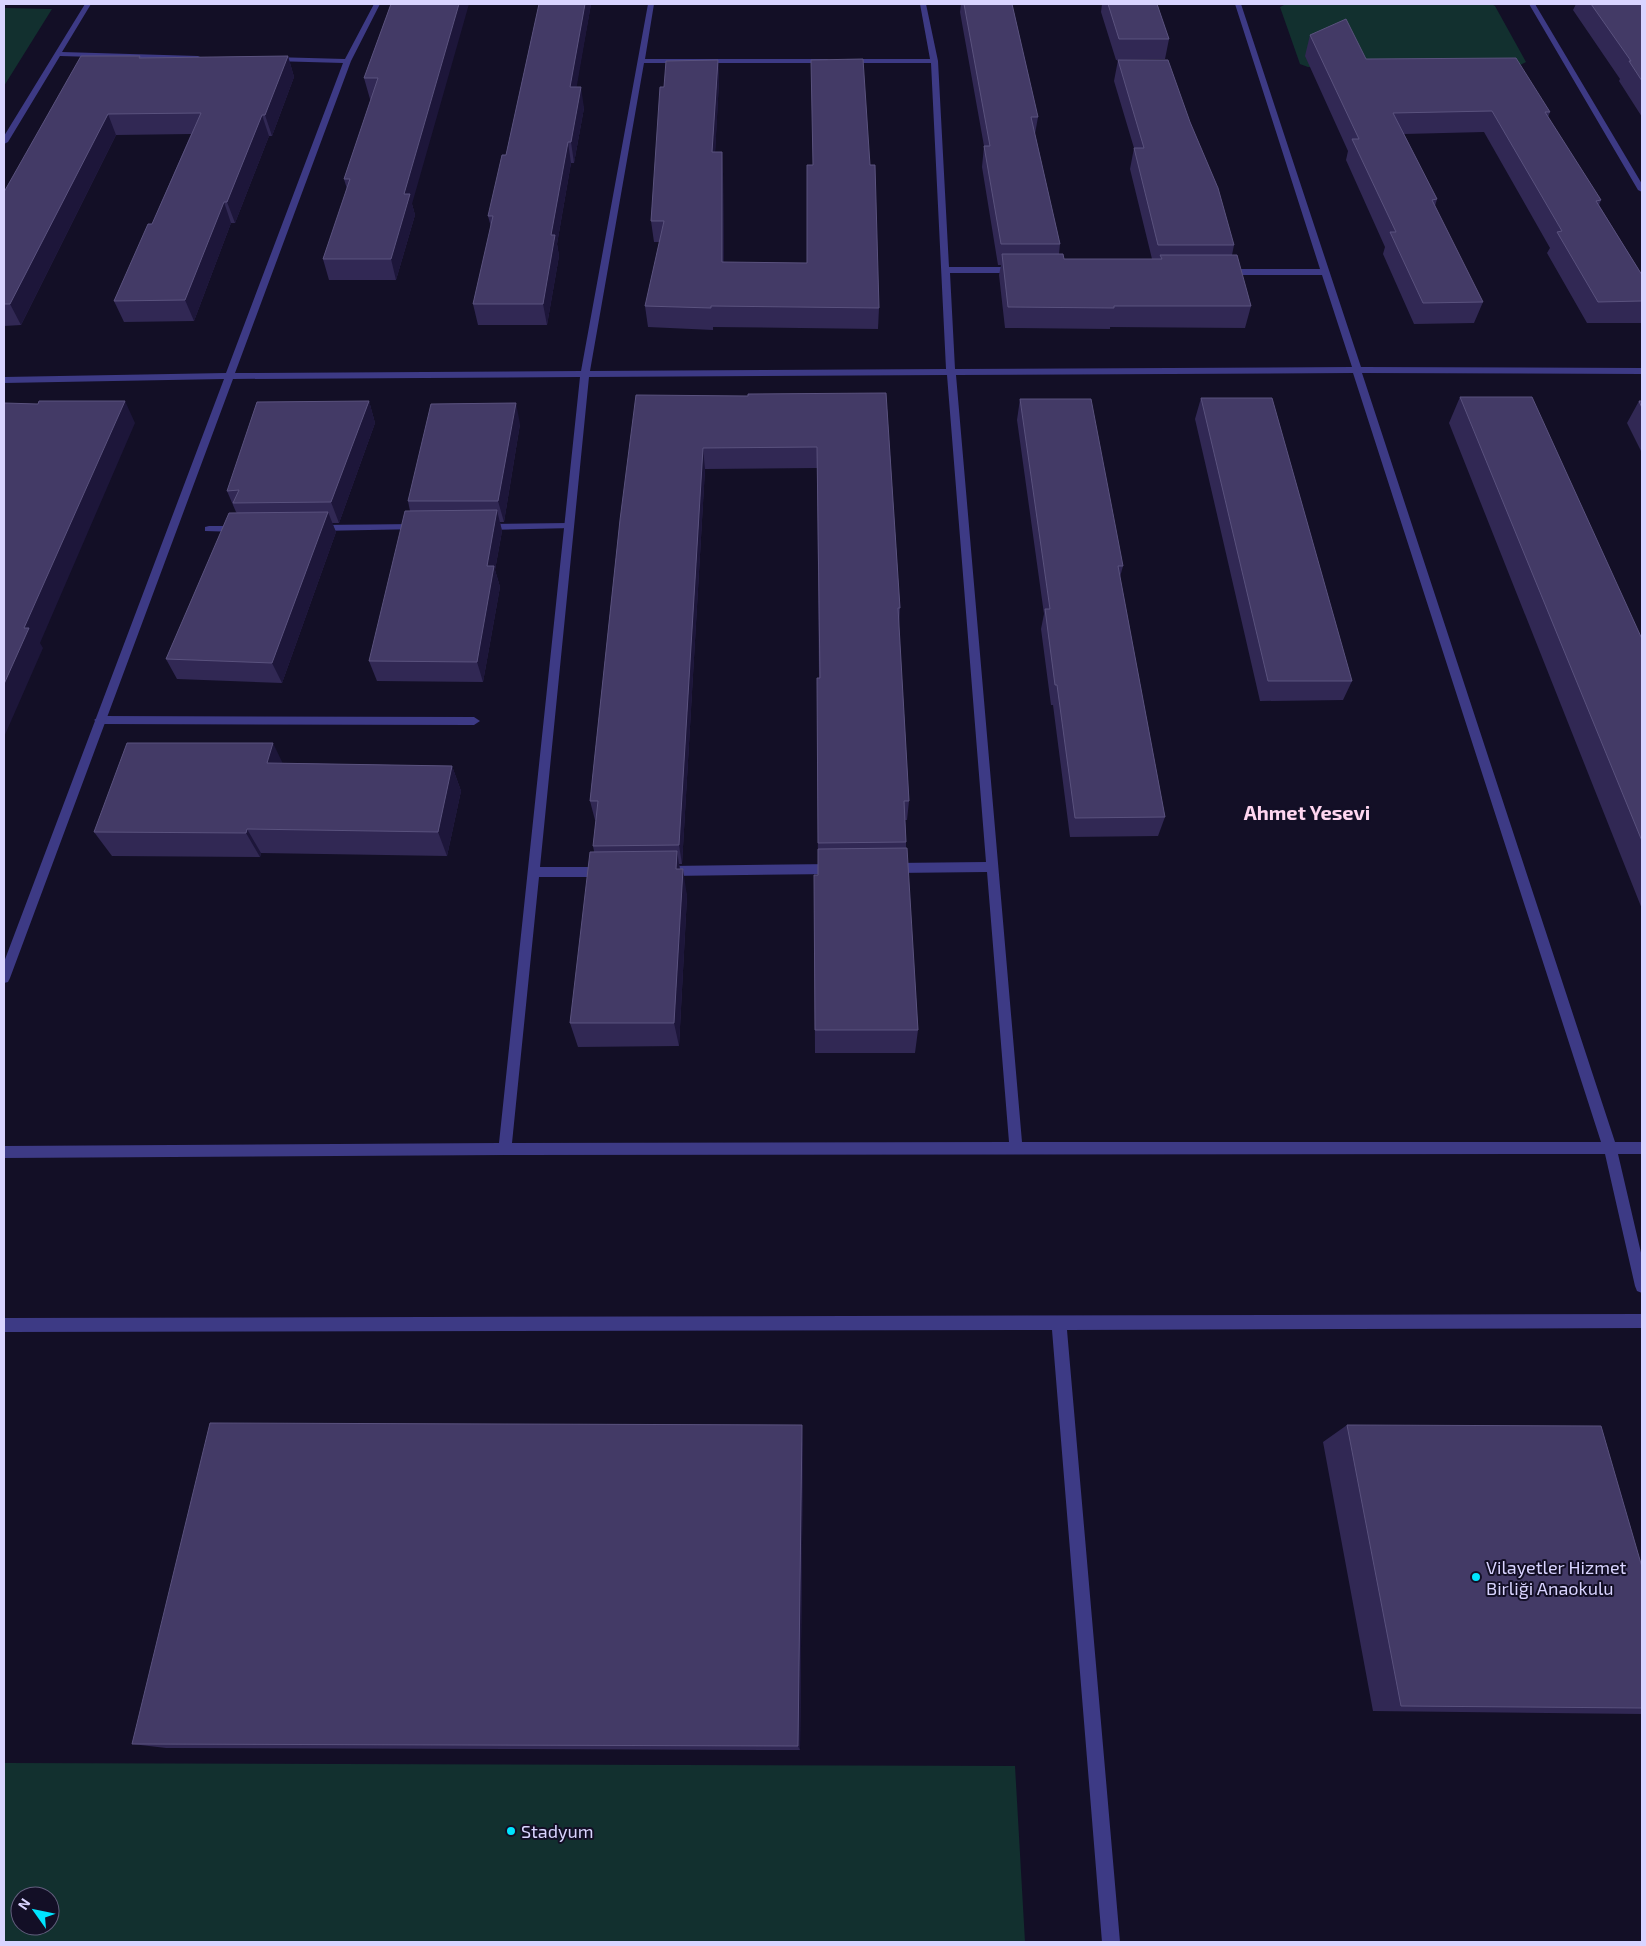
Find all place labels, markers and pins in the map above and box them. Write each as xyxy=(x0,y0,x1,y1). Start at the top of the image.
place label: Vilayetler Hizmet Birliği Anaokulu xyxy=(1486,1556,1627,1599)
marker: Vilayetler Hizmet Birliği Anaokulu xyxy=(1470,1571,1482,1583)
place label: Stadyum xyxy=(521,1820,594,1842)
marker: Stadyum xyxy=(505,1825,517,1837)

